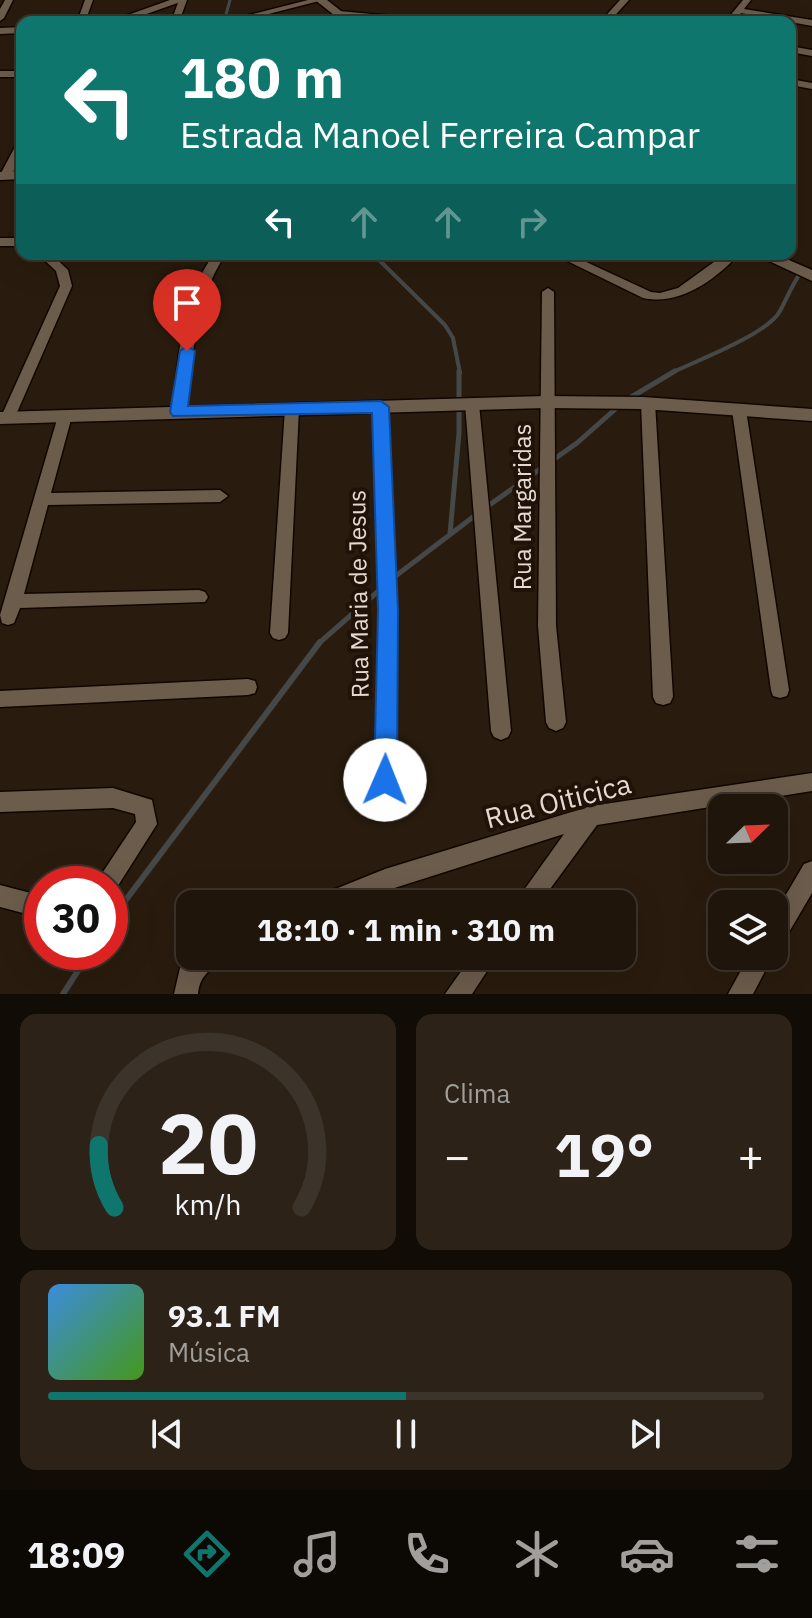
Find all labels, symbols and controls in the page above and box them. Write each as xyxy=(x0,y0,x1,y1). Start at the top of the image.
text: 180 m xyxy=(180,41,344,113)
icon: left xyxy=(48,48,152,152)
text: Estrada Manoel Ferreira Campar xyxy=(180,111,700,158)
icon: left xyxy=(258,200,302,244)
icon: ahead xyxy=(342,200,386,244)
icon: ahead xyxy=(426,200,470,244)
icon: right xyxy=(510,200,554,244)
pin xyxy=(153,269,221,351)
icon: arrive xyxy=(165,281,209,325)
street label: Rua Margaridas xyxy=(506,424,538,590)
street label: Rua Maria de Jesus xyxy=(340,490,376,698)
position arrow xyxy=(343,738,427,822)
street label: Rua Oiticica xyxy=(481,765,635,837)
north arrow xyxy=(708,794,788,874)
map controls xyxy=(708,794,788,970)
speed limit sign: 30 xyxy=(24,866,128,970)
button: layers xyxy=(708,890,788,970)
text: 18:10 · 1 min · 310 m xyxy=(257,910,555,949)
text: Clima xyxy=(444,1076,510,1110)
text: 20 xyxy=(158,1089,258,1197)
text: 19° xyxy=(554,1115,654,1194)
text: − xyxy=(444,1127,470,1184)
text: + xyxy=(738,1127,764,1184)
text: km/h xyxy=(174,1186,242,1223)
text: 93.1 FM xyxy=(168,1296,281,1335)
text: Música xyxy=(168,1335,250,1369)
icon: previous xyxy=(145,1412,189,1456)
icon: pause xyxy=(384,1412,428,1456)
icon: next xyxy=(623,1412,667,1456)
icon: directions xyxy=(179,1526,235,1582)
icon: music xyxy=(289,1526,345,1582)
icon: phone xyxy=(399,1526,455,1582)
icon: climate xyxy=(509,1526,565,1582)
icon: car xyxy=(619,1526,675,1582)
icon: filters xyxy=(729,1526,785,1582)
text: 18:09 xyxy=(27,1531,125,1578)

